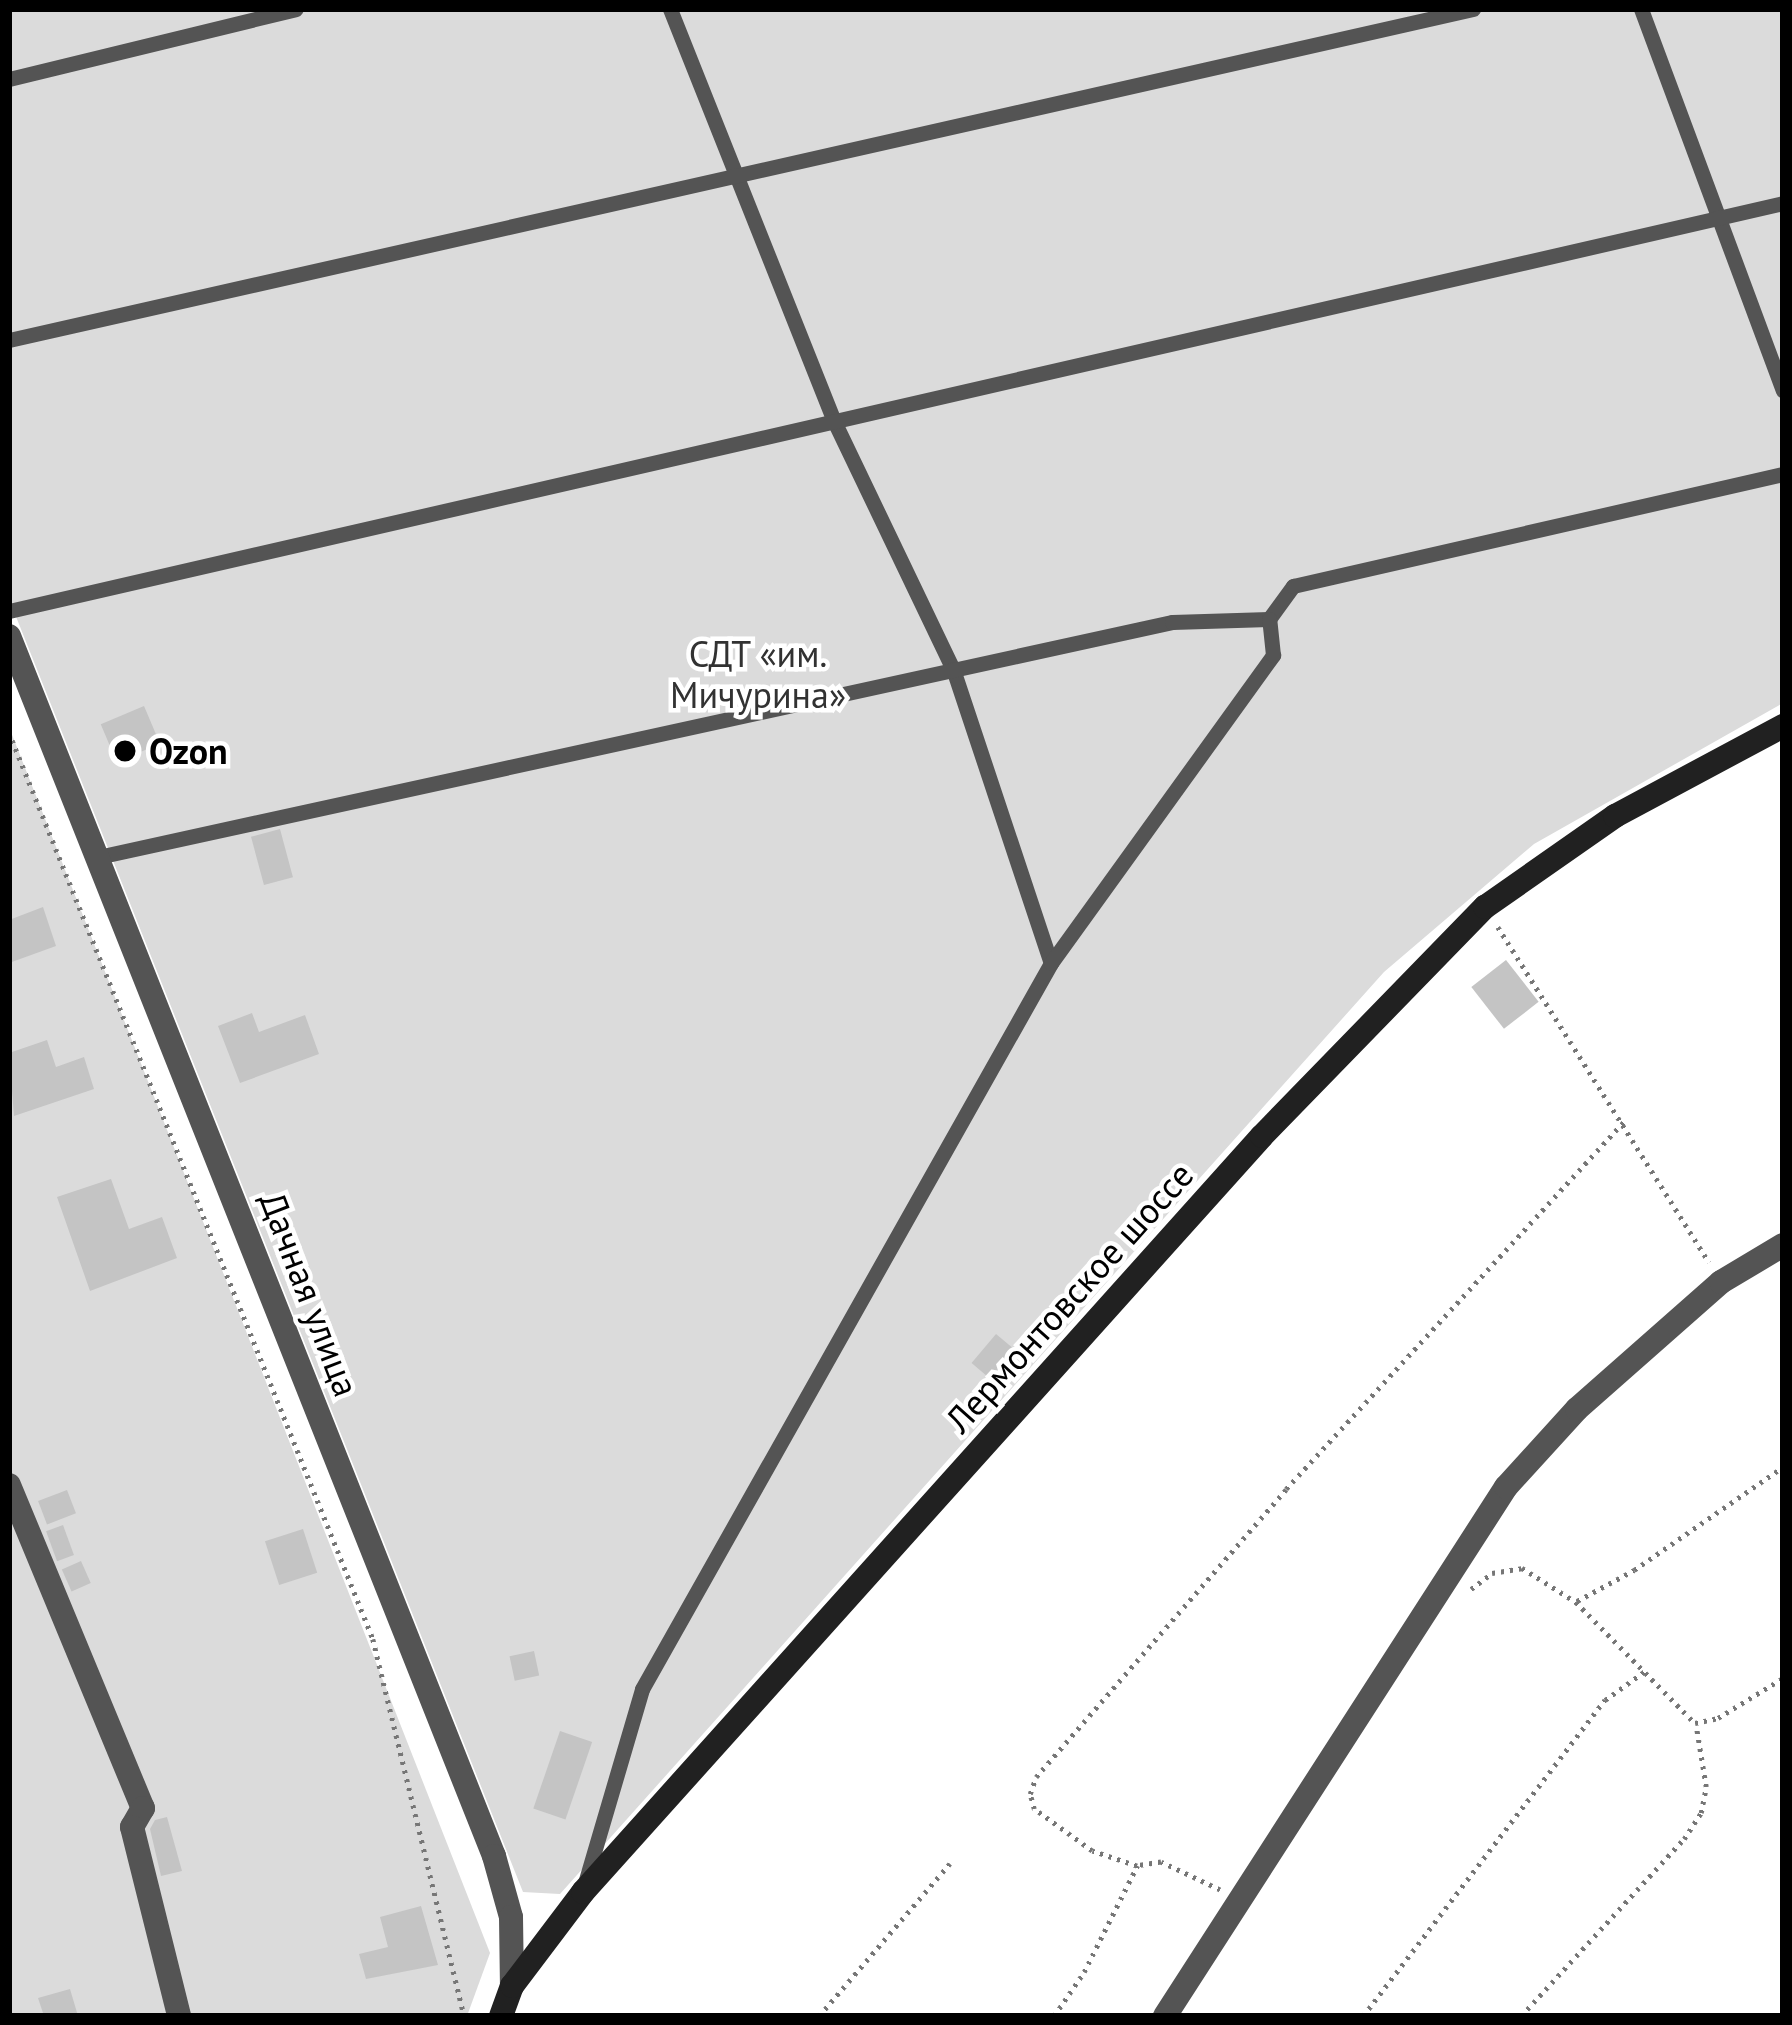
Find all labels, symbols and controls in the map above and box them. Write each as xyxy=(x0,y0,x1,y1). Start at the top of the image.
park label: СДТ «им. Мичурина» xyxy=(670,631,846,716)
place label: Ozon xyxy=(149,729,228,773)
marker: Ozon xyxy=(112,738,138,764)
street label: Лермонтовское шоссе xyxy=(936,1153,1202,1441)
street label: Дачная улица xyxy=(251,1186,369,1402)

